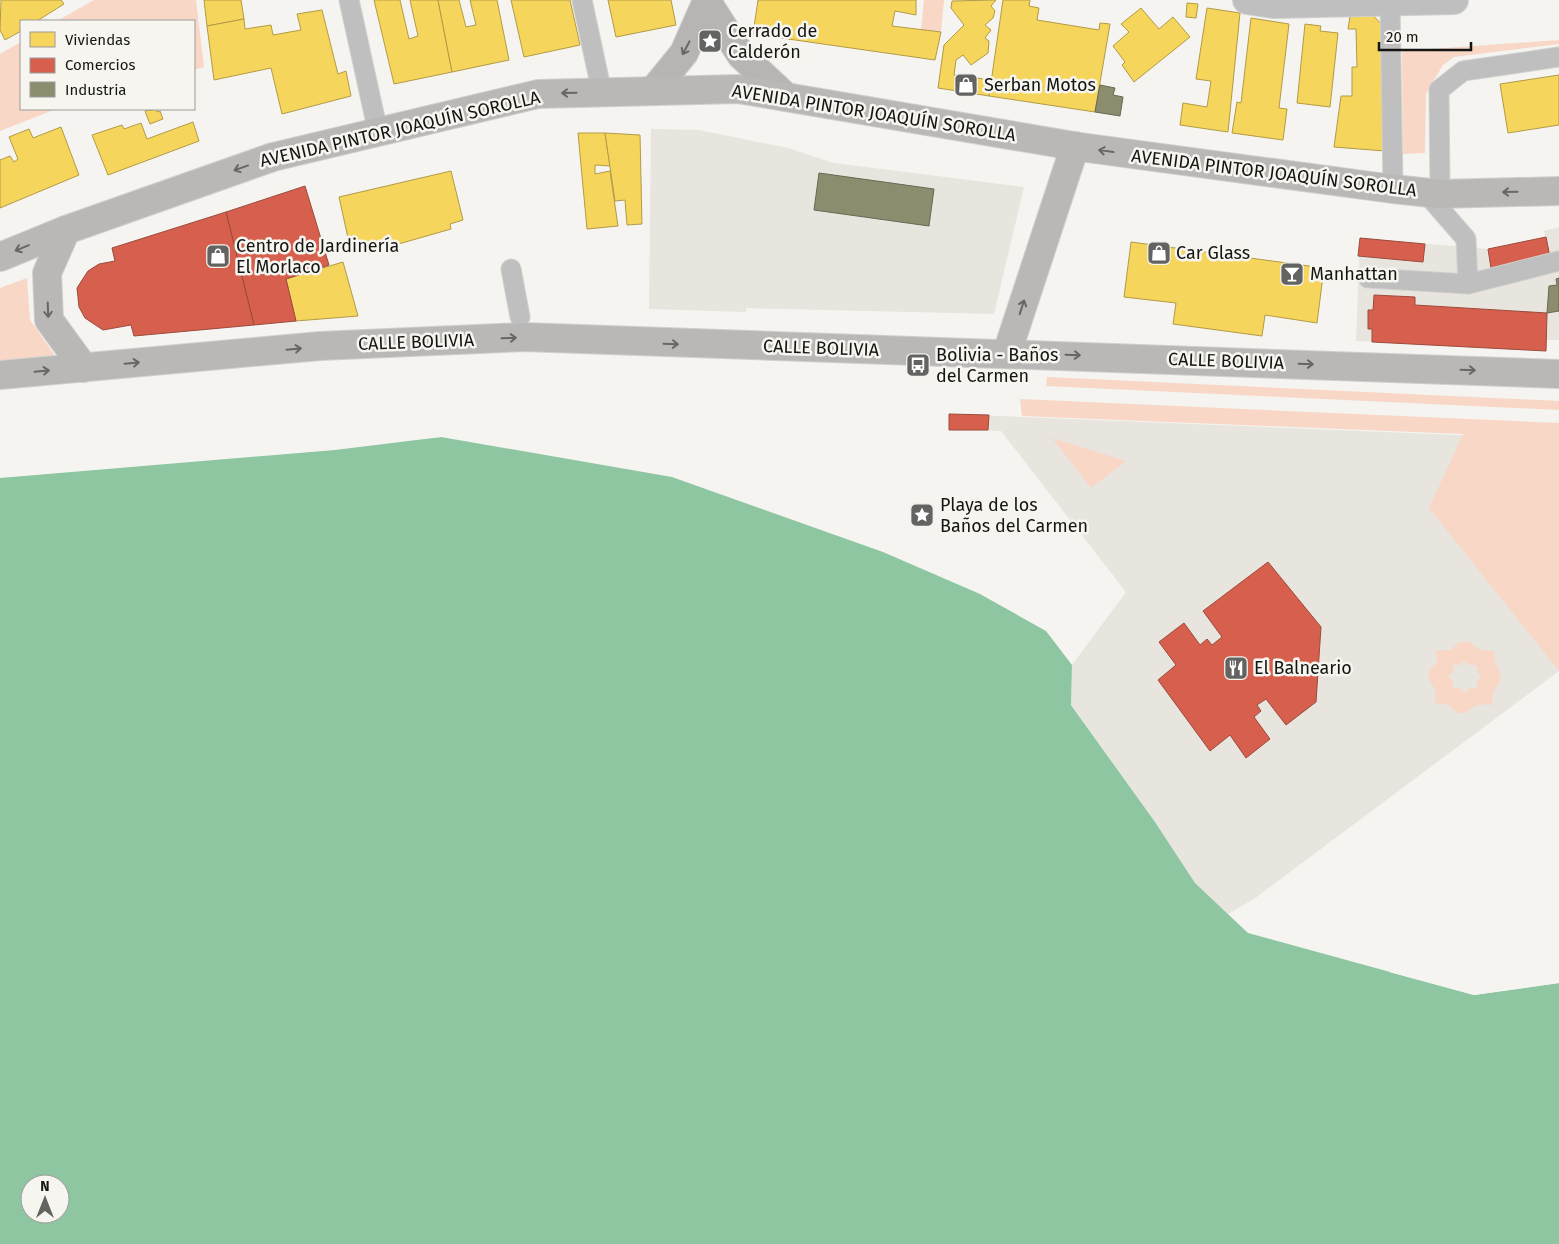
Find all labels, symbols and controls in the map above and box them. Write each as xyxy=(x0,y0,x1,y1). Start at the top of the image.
legend xyxy=(20,20,195,110)
place label: Cerrado de Calderón xyxy=(728,20,817,63)
scale bar xyxy=(1379,20,1472,52)
place icon: Cerrado de Calderón xyxy=(697,28,723,54)
text: 20 m xyxy=(1386,28,1419,46)
text: Viviendas xyxy=(65,31,130,49)
one-way arrow xyxy=(681,40,690,55)
text: Comercios xyxy=(65,56,135,74)
shop icon: Serban Motos xyxy=(953,72,979,98)
place label: Serban Motos xyxy=(984,74,1096,96)
street label: AVENIDA PINTOR JOAQUÍN SOROLLA xyxy=(731,79,1018,146)
text: Industria xyxy=(65,81,127,99)
street label: AVENIDA PINTOR JOAQUÍN SOROLLA xyxy=(257,85,543,172)
one-way arrow xyxy=(561,89,577,98)
street label: AVENIDA PINTOR JOAQUÍN SOROLLA xyxy=(1130,144,1419,201)
one-way arrow xyxy=(1098,146,1114,156)
one-way arrow xyxy=(233,164,249,174)
one-way arrow xyxy=(1503,187,1519,197)
place label: Centro de Jardinería El Morlaco xyxy=(236,235,399,278)
shop icon: Car Glass xyxy=(1146,240,1172,266)
place label: Car Glass xyxy=(1176,242,1250,264)
shop icon: Centro de Jardinería El Morlaco xyxy=(205,243,231,269)
one-way arrow xyxy=(15,244,31,253)
bar icon: Manhattan xyxy=(1279,261,1305,287)
place label: Manhattan xyxy=(1310,263,1398,285)
one-way arrow xyxy=(1018,299,1028,315)
one-way arrow xyxy=(43,301,53,317)
street label: CALLE BOLIVIA xyxy=(358,329,475,355)
one-way arrow xyxy=(500,333,517,343)
street label: CALLE BOLIVIA xyxy=(763,335,880,361)
one-way arrow xyxy=(663,339,679,348)
one-way arrow xyxy=(286,344,302,353)
place label: Bolivia - Baños del Carmen xyxy=(936,344,1059,387)
street label: CALLE BOLIVIA xyxy=(1168,348,1285,374)
one-way arrow xyxy=(1065,351,1081,360)
bus stop icon: Bolivia - Baños del Carmen xyxy=(905,352,931,378)
one-way arrow xyxy=(124,359,140,368)
one-way arrow xyxy=(1297,359,1313,369)
one-way arrow xyxy=(1460,365,1476,375)
one-way arrow xyxy=(34,367,50,376)
place label: Playa de los Baños del Carmen xyxy=(940,494,1088,537)
place icon: Playa de los Baños del Carmen xyxy=(909,502,935,528)
restaurant icon: El Balneario xyxy=(1223,655,1249,681)
place label: El Balneario xyxy=(1254,657,1352,679)
north arrow xyxy=(20,1174,70,1224)
text: N xyxy=(40,1178,50,1195)

